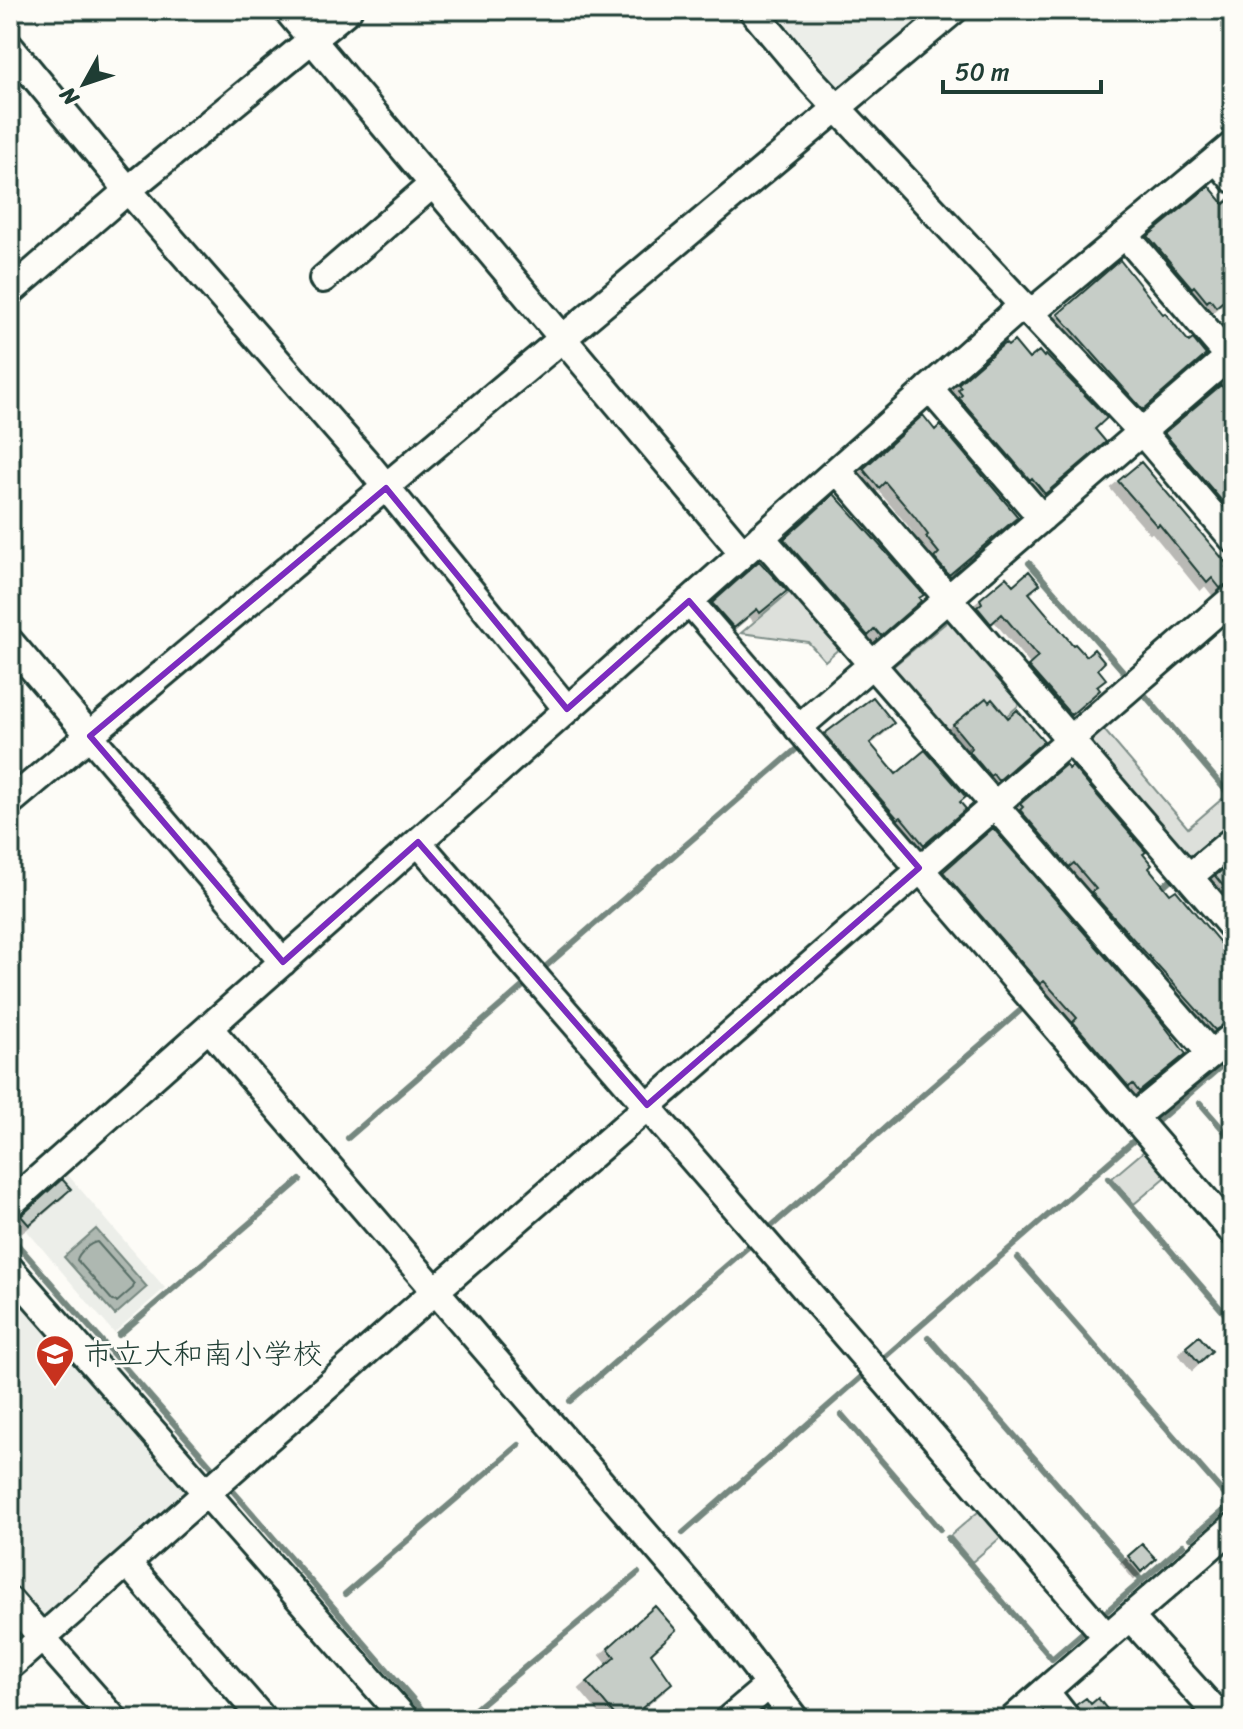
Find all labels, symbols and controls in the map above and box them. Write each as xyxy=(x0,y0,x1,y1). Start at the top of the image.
north arrow xyxy=(44,44,124,124)
scale bar xyxy=(943,44,1101,94)
text: 50 m xyxy=(955,51,1010,93)
text: N xyxy=(49,78,90,116)
place label: 市立大和南小学校 xyxy=(83,1327,323,1381)
school or university icon: 市立大和南小学校 xyxy=(34,1333,76,1388)

